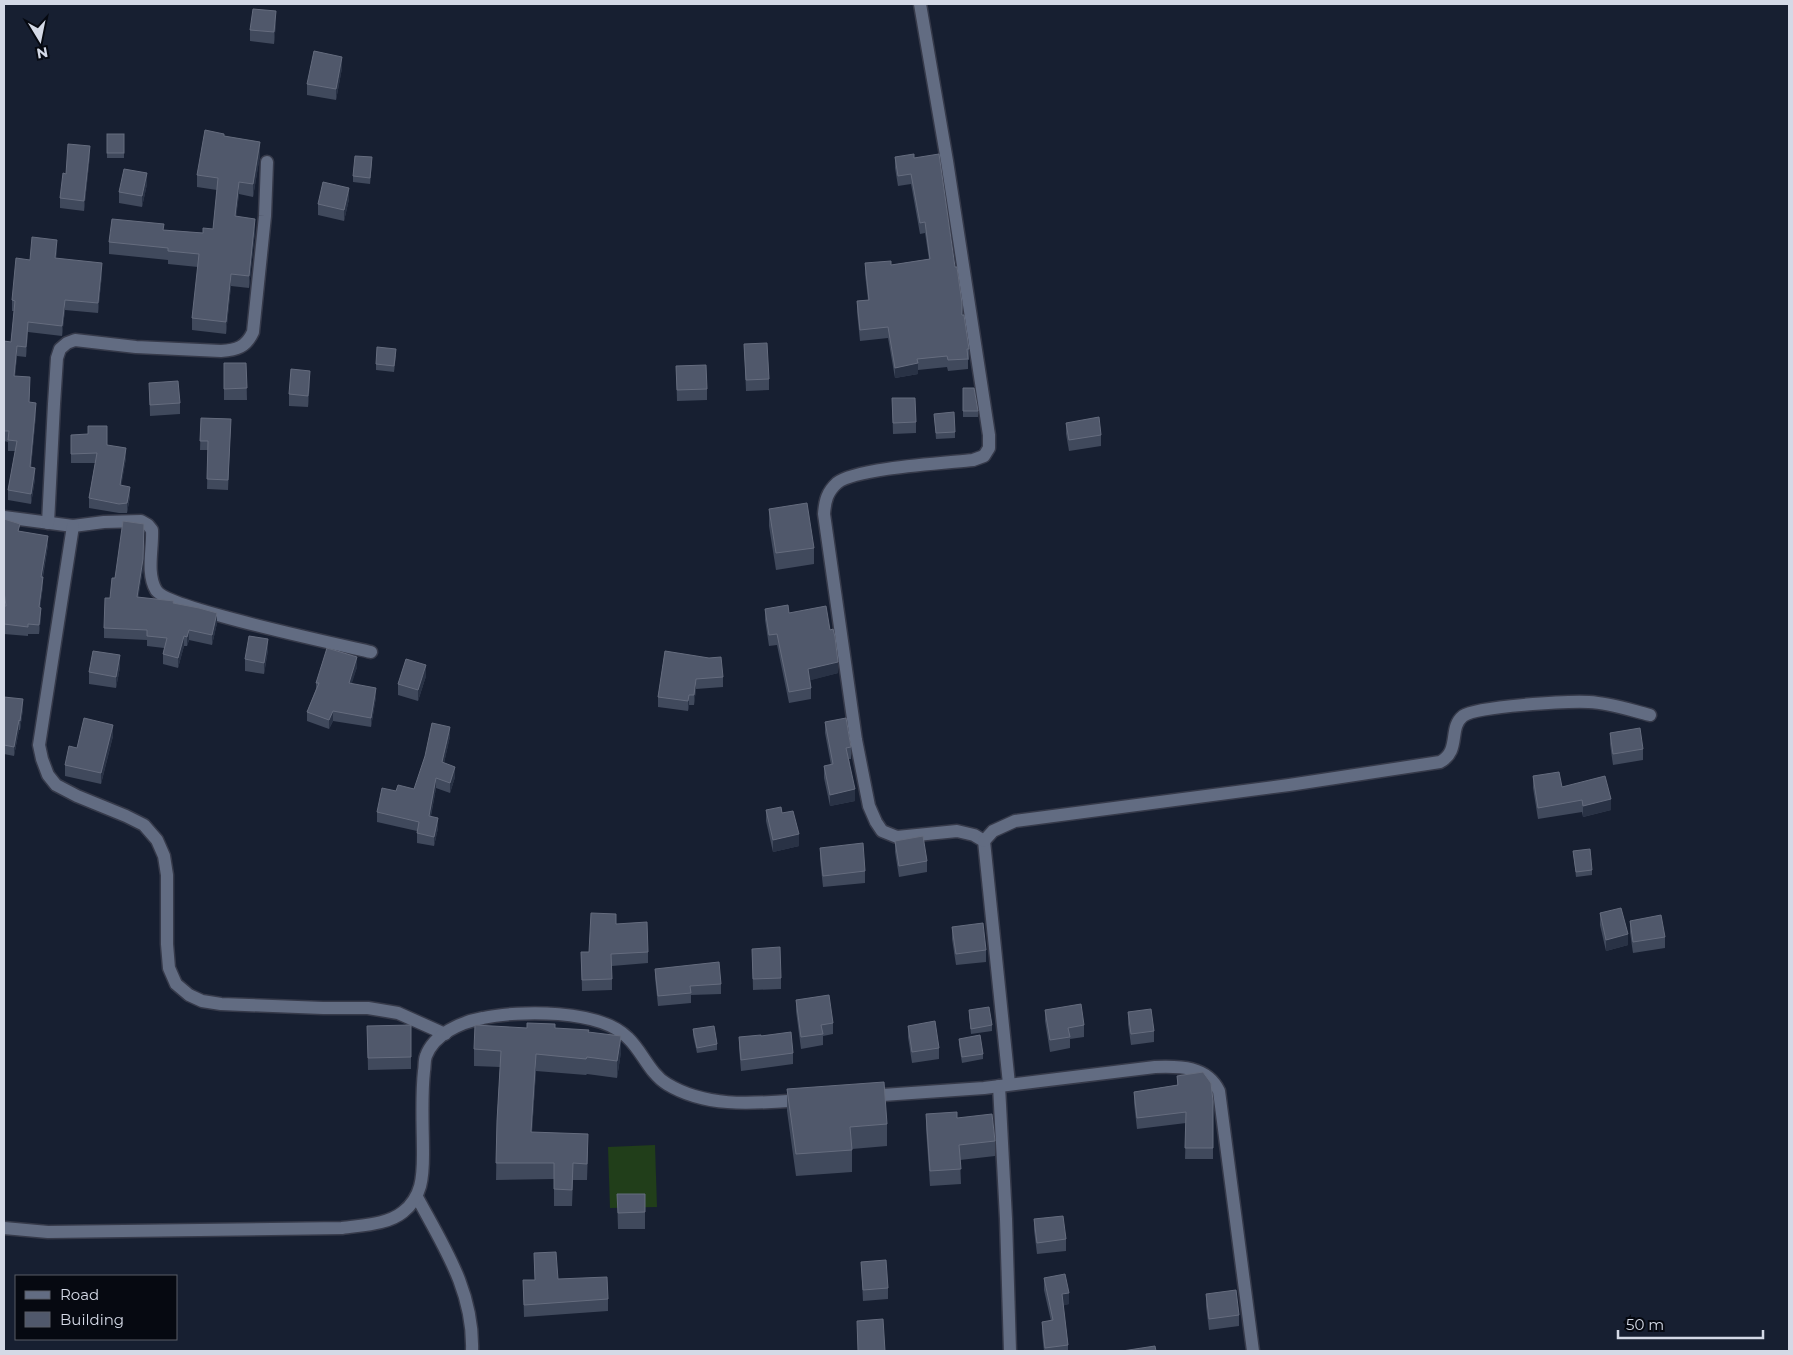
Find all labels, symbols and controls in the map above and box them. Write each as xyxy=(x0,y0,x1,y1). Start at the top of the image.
north arrow xyxy=(15,15,65,65)
text: N xyxy=(35,43,49,63)
legend xyxy=(15,1275,178,1340)
text: Road xyxy=(60,1285,99,1304)
scale bar xyxy=(1618,1308,1763,1340)
text: Building xyxy=(60,1310,124,1329)
text: 50 m xyxy=(1626,1315,1664,1334)

